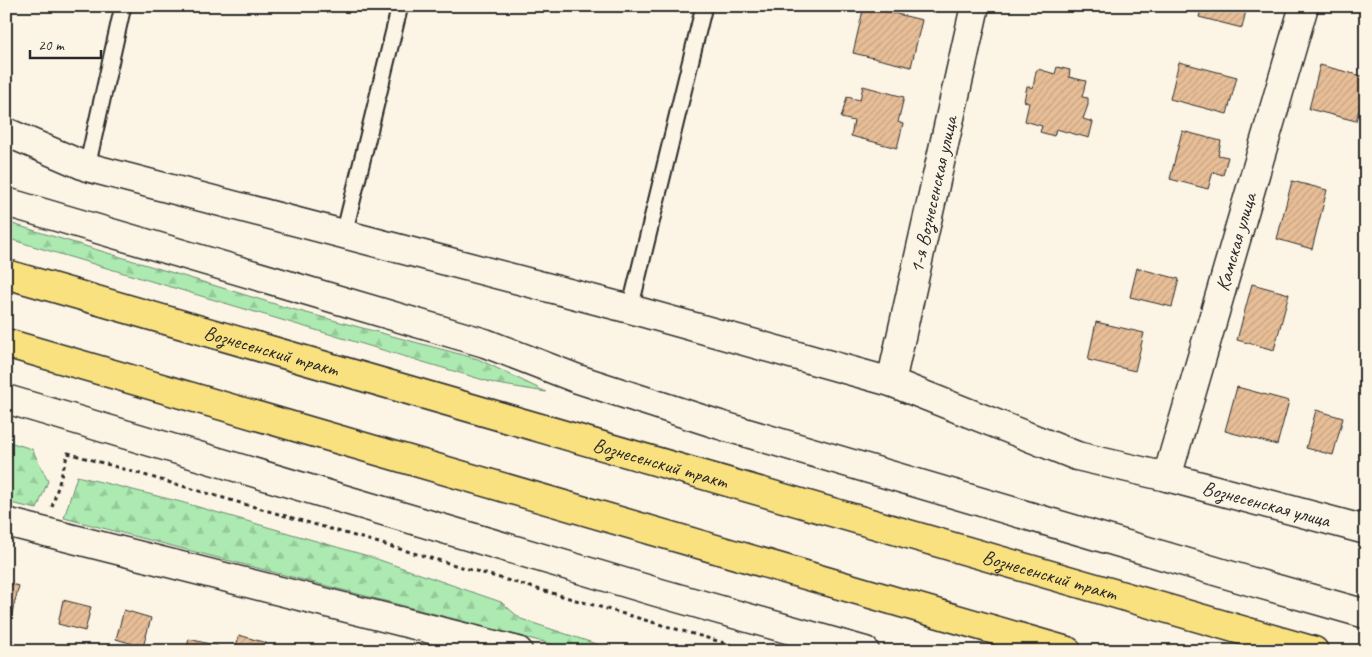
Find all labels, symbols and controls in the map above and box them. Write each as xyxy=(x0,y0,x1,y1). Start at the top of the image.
scale bar xyxy=(30,28,101,60)
text: 20 m xyxy=(38,36,65,55)
street label: 1-я Вознесенская улица xyxy=(903,112,963,275)
street label: Камская улица xyxy=(1209,188,1262,294)
street label: Вознесенский тракт xyxy=(201,319,343,382)
street label: Вознесенский тракт xyxy=(590,431,732,494)
street label: Вознесенская улица xyxy=(1200,475,1335,533)
street label: Вознесенский тракт xyxy=(979,544,1121,606)

